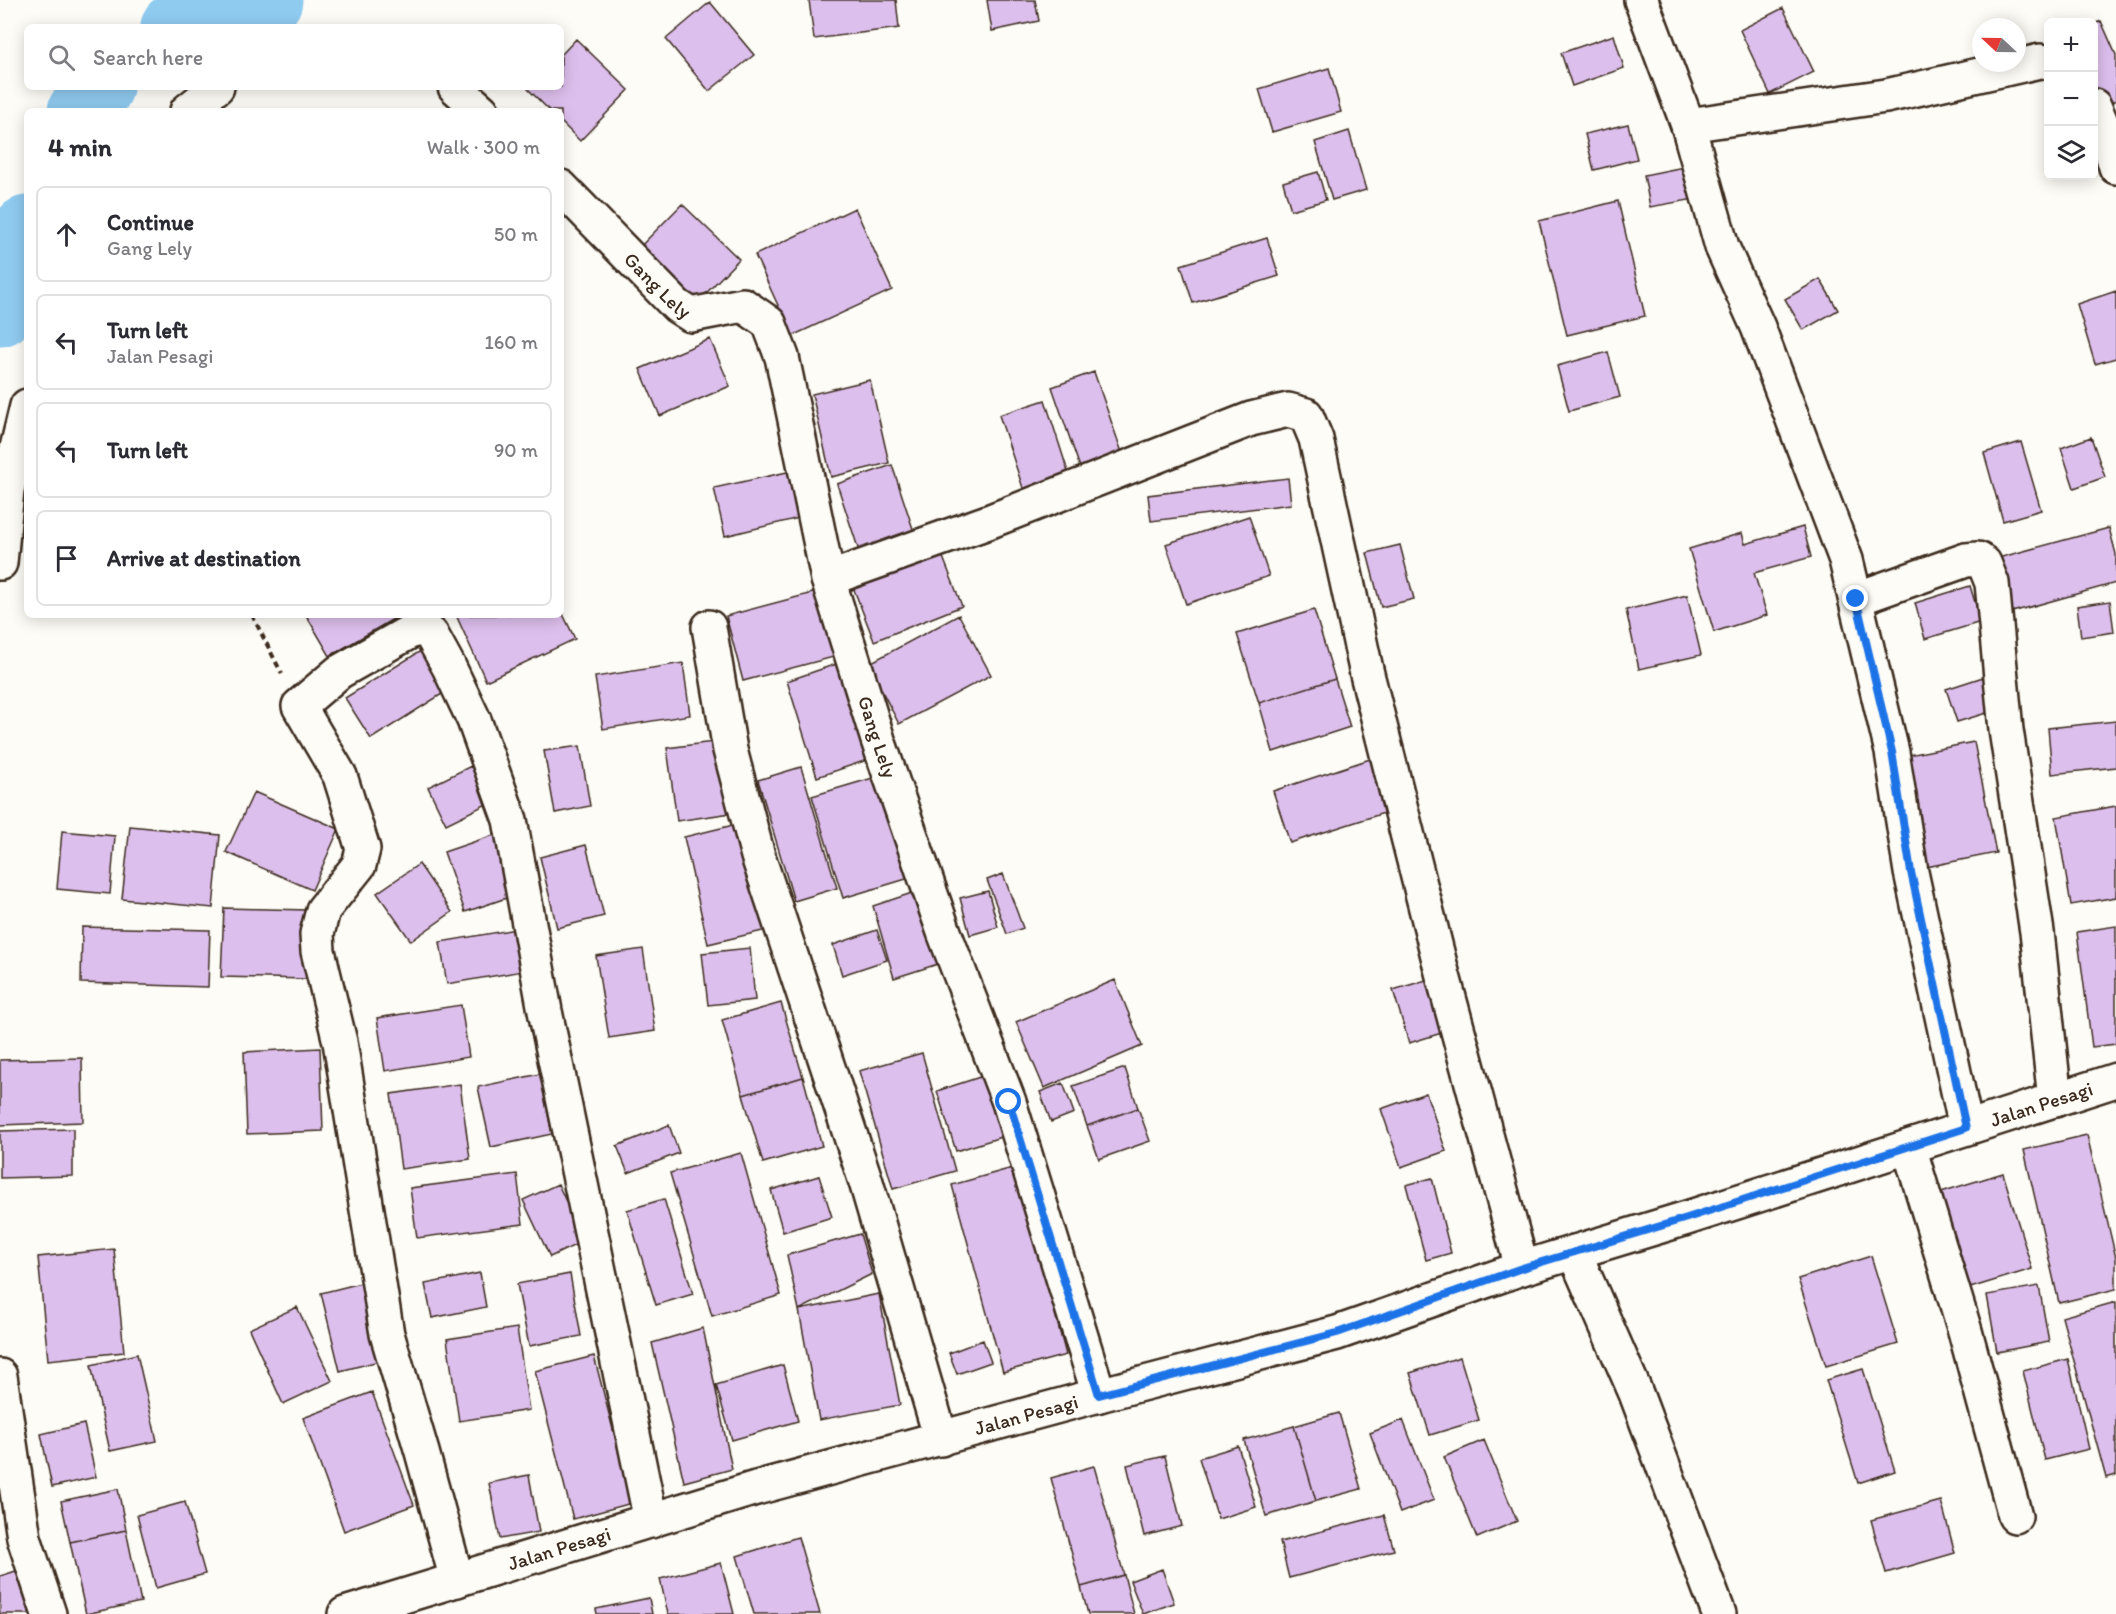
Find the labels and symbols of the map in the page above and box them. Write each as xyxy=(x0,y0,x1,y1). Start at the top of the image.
north arrow xyxy=(1972,18,2026,72)
street label: Gang Lely xyxy=(619,247,696,324)
route end xyxy=(1842,585,1868,611)
street label: Gang Lely xyxy=(853,693,902,782)
street label: Jalan Pesagi xyxy=(1987,1076,2096,1132)
route start xyxy=(995,1088,1021,1114)
street label: Jalan Pesagi xyxy=(972,1389,1081,1440)
street label: Jalan Pesagi xyxy=(505,1521,614,1575)

